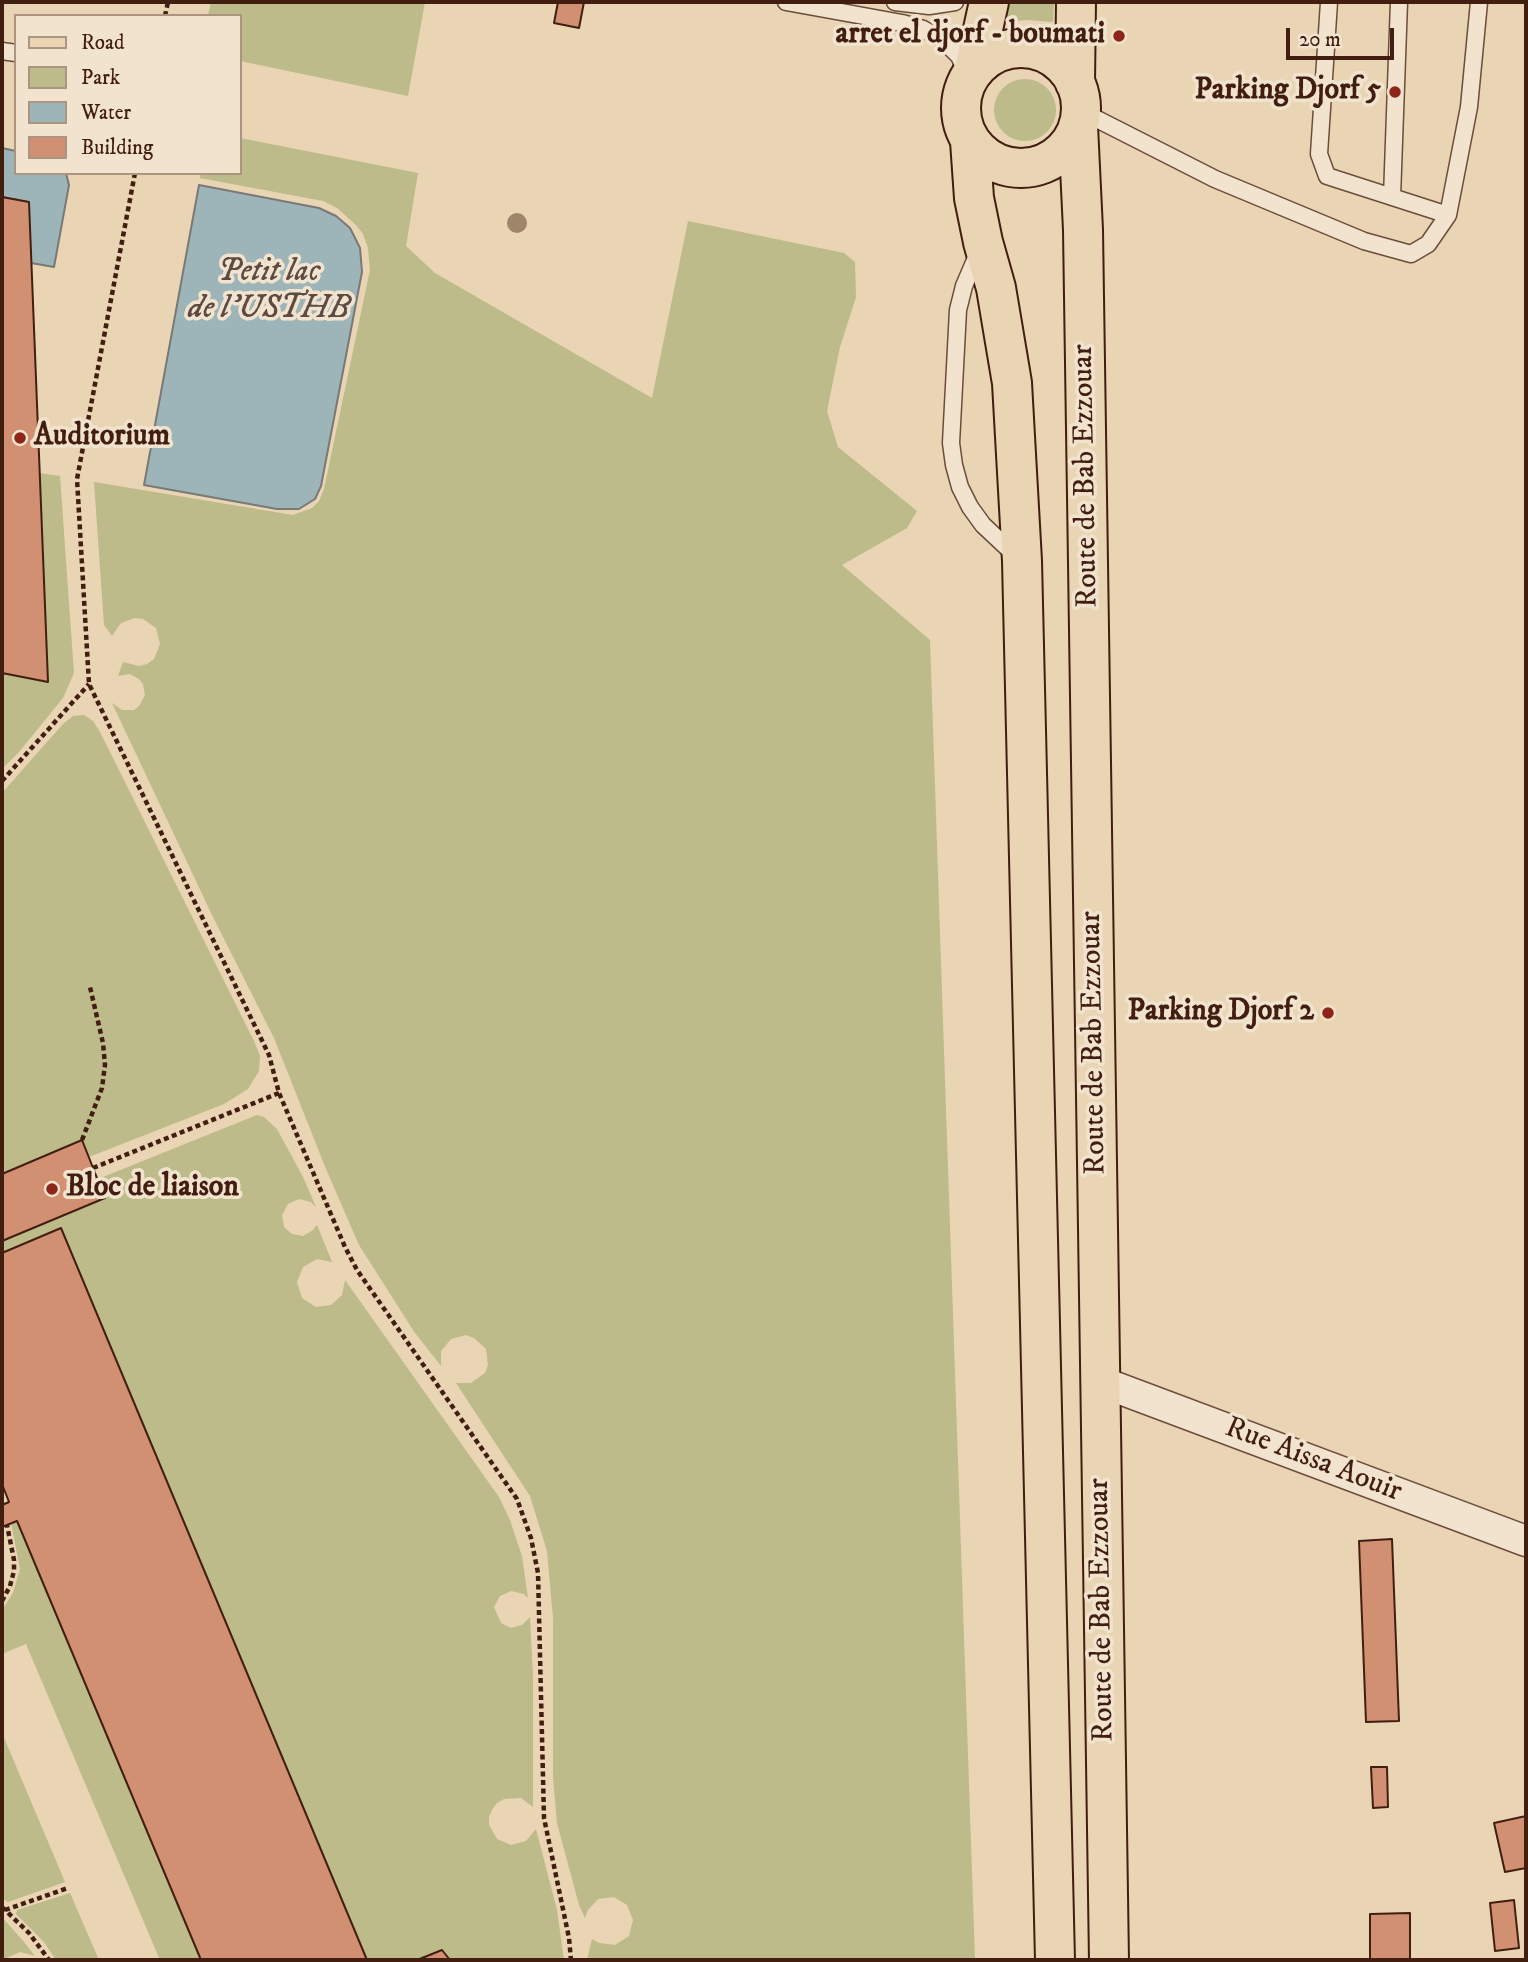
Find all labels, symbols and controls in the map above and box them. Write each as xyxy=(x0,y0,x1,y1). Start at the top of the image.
legend xyxy=(14,14,242,175)
scale bar xyxy=(1290,14,1398,58)
place label: arret el djorf - boumati xyxy=(835,18,1105,54)
text: 20 m xyxy=(1299,27,1341,53)
marker: arret el djorf - boumati xyxy=(1111,28,1127,44)
text: Road xyxy=(81,30,125,56)
text: Park xyxy=(81,65,120,91)
place label: Parking Djorf 5 xyxy=(1194,74,1381,110)
marker: Parking Djorf 5 xyxy=(1387,84,1403,100)
text: Water xyxy=(81,100,131,126)
text: Building xyxy=(81,135,153,161)
water label: Petit lac de l'USTHB xyxy=(188,254,350,329)
street label: Route de Bab Ezzouar xyxy=(1067,344,1107,608)
place label: Auditorium xyxy=(34,420,170,456)
marker: Auditorium xyxy=(12,430,28,446)
street label: Route de Bab Ezzouar xyxy=(1075,911,1115,1175)
place label: Parking Djorf 2 xyxy=(1128,995,1314,1031)
marker: Parking Djorf 2 xyxy=(1320,1005,1336,1021)
place label: Bloc de liaison xyxy=(66,1171,239,1207)
marker: Bloc de liaison xyxy=(44,1181,60,1197)
street label: Rue Aissa Aouir xyxy=(1220,1411,1406,1511)
street label: Route de Bab Ezzouar xyxy=(1083,1478,1123,1742)

